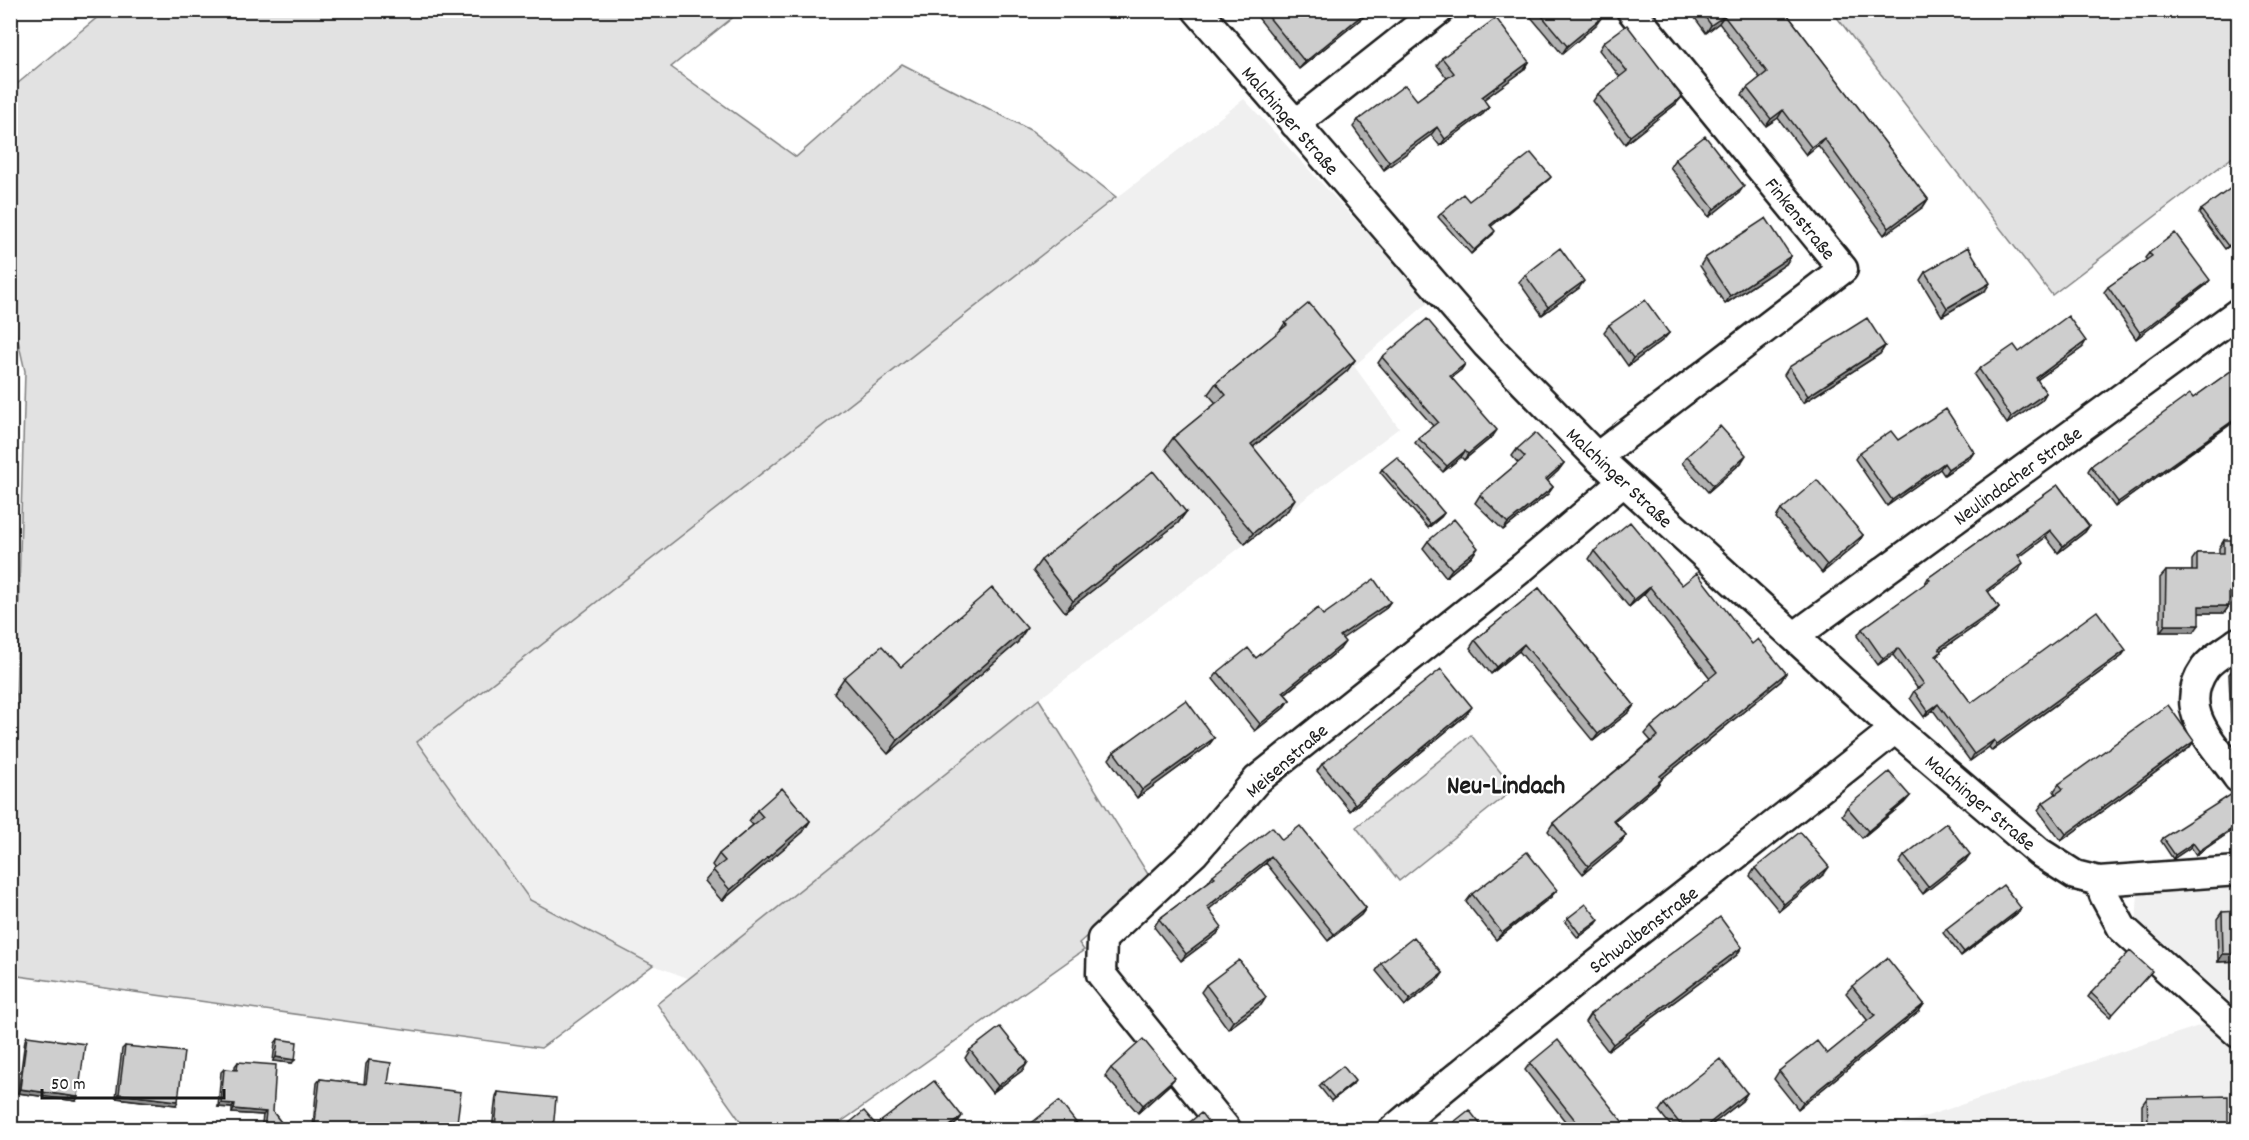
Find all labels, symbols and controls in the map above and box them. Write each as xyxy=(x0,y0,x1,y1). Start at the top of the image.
street label: Malchinger Straße xyxy=(1233,61,1344,183)
street label: Finkenstraße xyxy=(1757,173,1841,267)
street label: Neulindacher Straße xyxy=(1949,421,2089,534)
street label: Malchinger Straße xyxy=(1558,422,1678,536)
street label: Meisenstraße xyxy=(1240,718,1336,806)
street label: Malchinger Straße xyxy=(1918,750,2041,859)
district label: Neu-Lindach xyxy=(1447,769,1565,806)
street label: Schwalbenstraße xyxy=(1584,881,1706,982)
scale bar xyxy=(42,1062,224,1100)
text: 50 m xyxy=(51,1073,86,1098)

